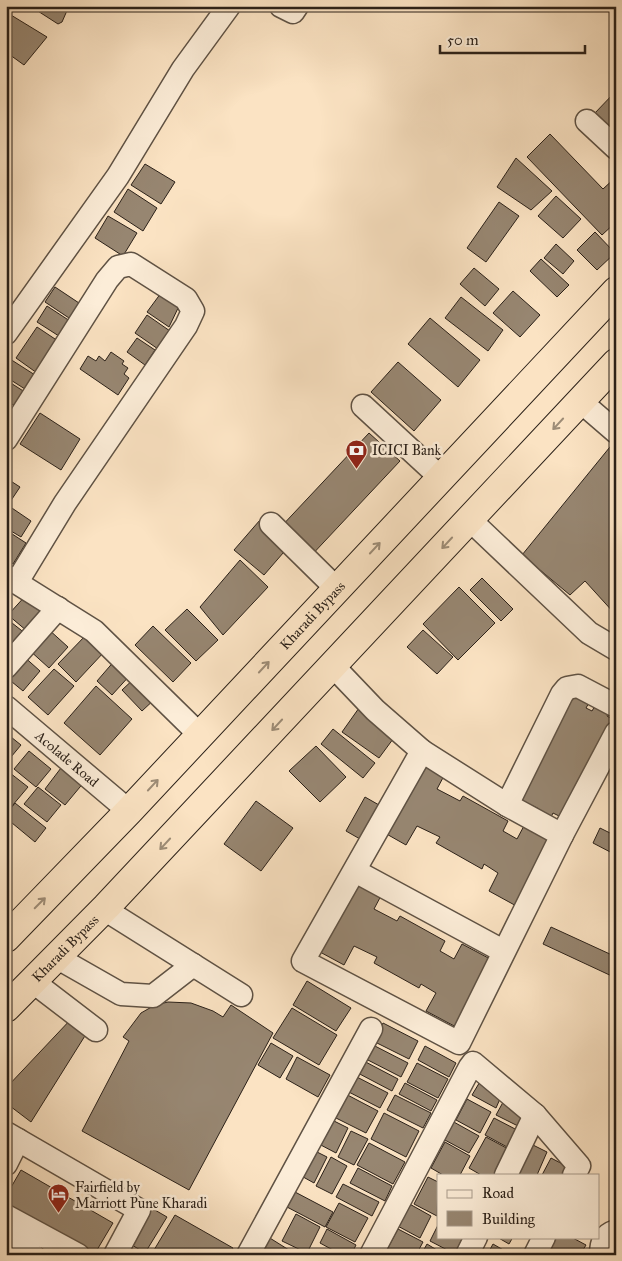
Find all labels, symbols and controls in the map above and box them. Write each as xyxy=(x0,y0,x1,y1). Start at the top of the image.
scale bar xyxy=(440,22,584,54)
text: 50 m xyxy=(447,31,479,49)
one-way arrow xyxy=(553,418,564,431)
bank icon: ICICI Bank xyxy=(344,438,368,469)
place label: ICICI Bank xyxy=(372,442,441,459)
one-way arrow xyxy=(442,536,453,549)
one-way arrow xyxy=(369,542,381,555)
street label: Kharadi Bypass xyxy=(277,578,349,653)
one-way arrow xyxy=(258,660,270,673)
one-way arrow xyxy=(271,719,283,732)
street label: Acolade Road xyxy=(31,727,102,791)
one-way arrow xyxy=(147,779,159,792)
one-way arrow xyxy=(159,837,171,850)
one-way arrow xyxy=(34,897,47,909)
street label: Kharadi Bypass xyxy=(29,912,102,986)
legend xyxy=(437,1174,600,1238)
place label: Fairfield by Marriott Pune Kharadi xyxy=(75,1179,207,1212)
hotel icon: Fairfield by Marriott Pune Kharadi xyxy=(47,1183,71,1214)
text: Road xyxy=(482,1184,514,1202)
text: Building xyxy=(482,1210,536,1228)

